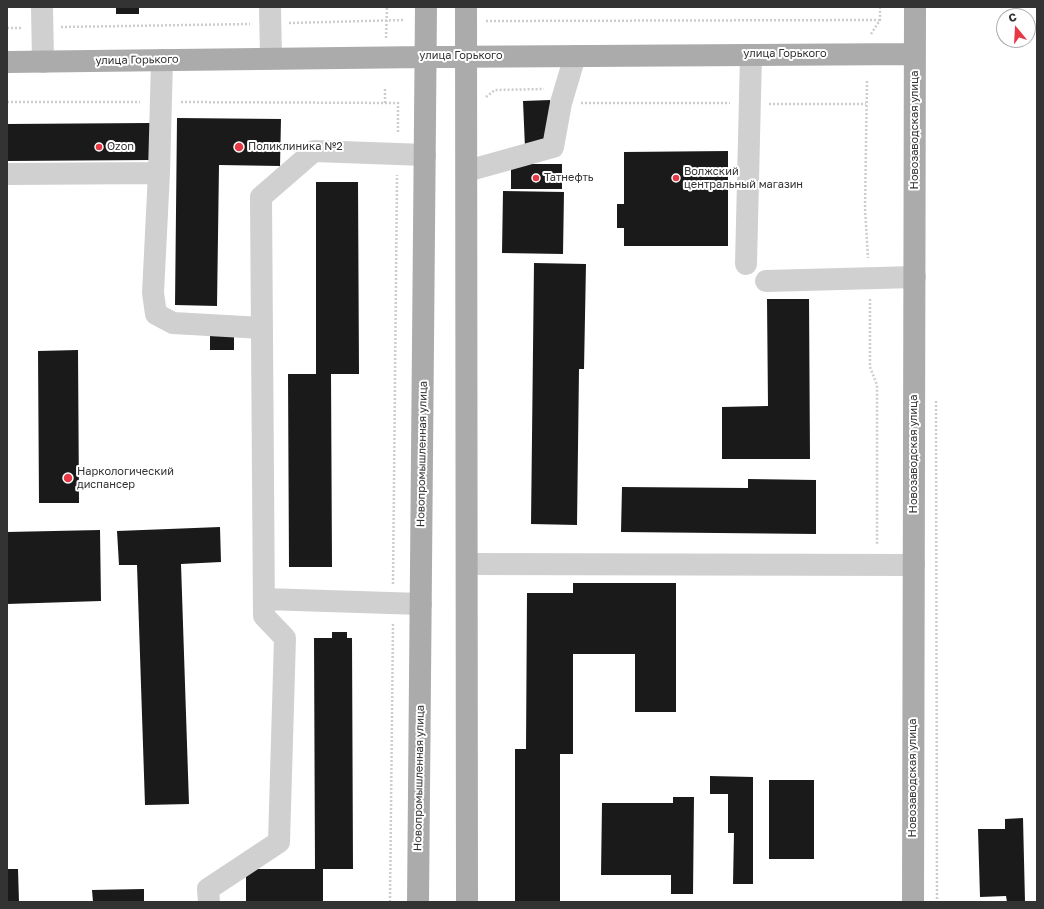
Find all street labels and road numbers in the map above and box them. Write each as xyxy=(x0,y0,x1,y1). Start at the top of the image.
street label: улица Горького xyxy=(743,47,827,61)
street label: улица Горького xyxy=(419,49,503,63)
street label: улица Горького xyxy=(95,53,179,67)
street label: Новозаводская улица xyxy=(908,71,922,189)
street label: Новопромышленная улица xyxy=(414,381,430,527)
street label: Новозаводская улица xyxy=(907,395,921,513)
street label: Новопромышленная улица xyxy=(411,705,427,851)
street label: Новозаводская улица xyxy=(906,719,920,837)

